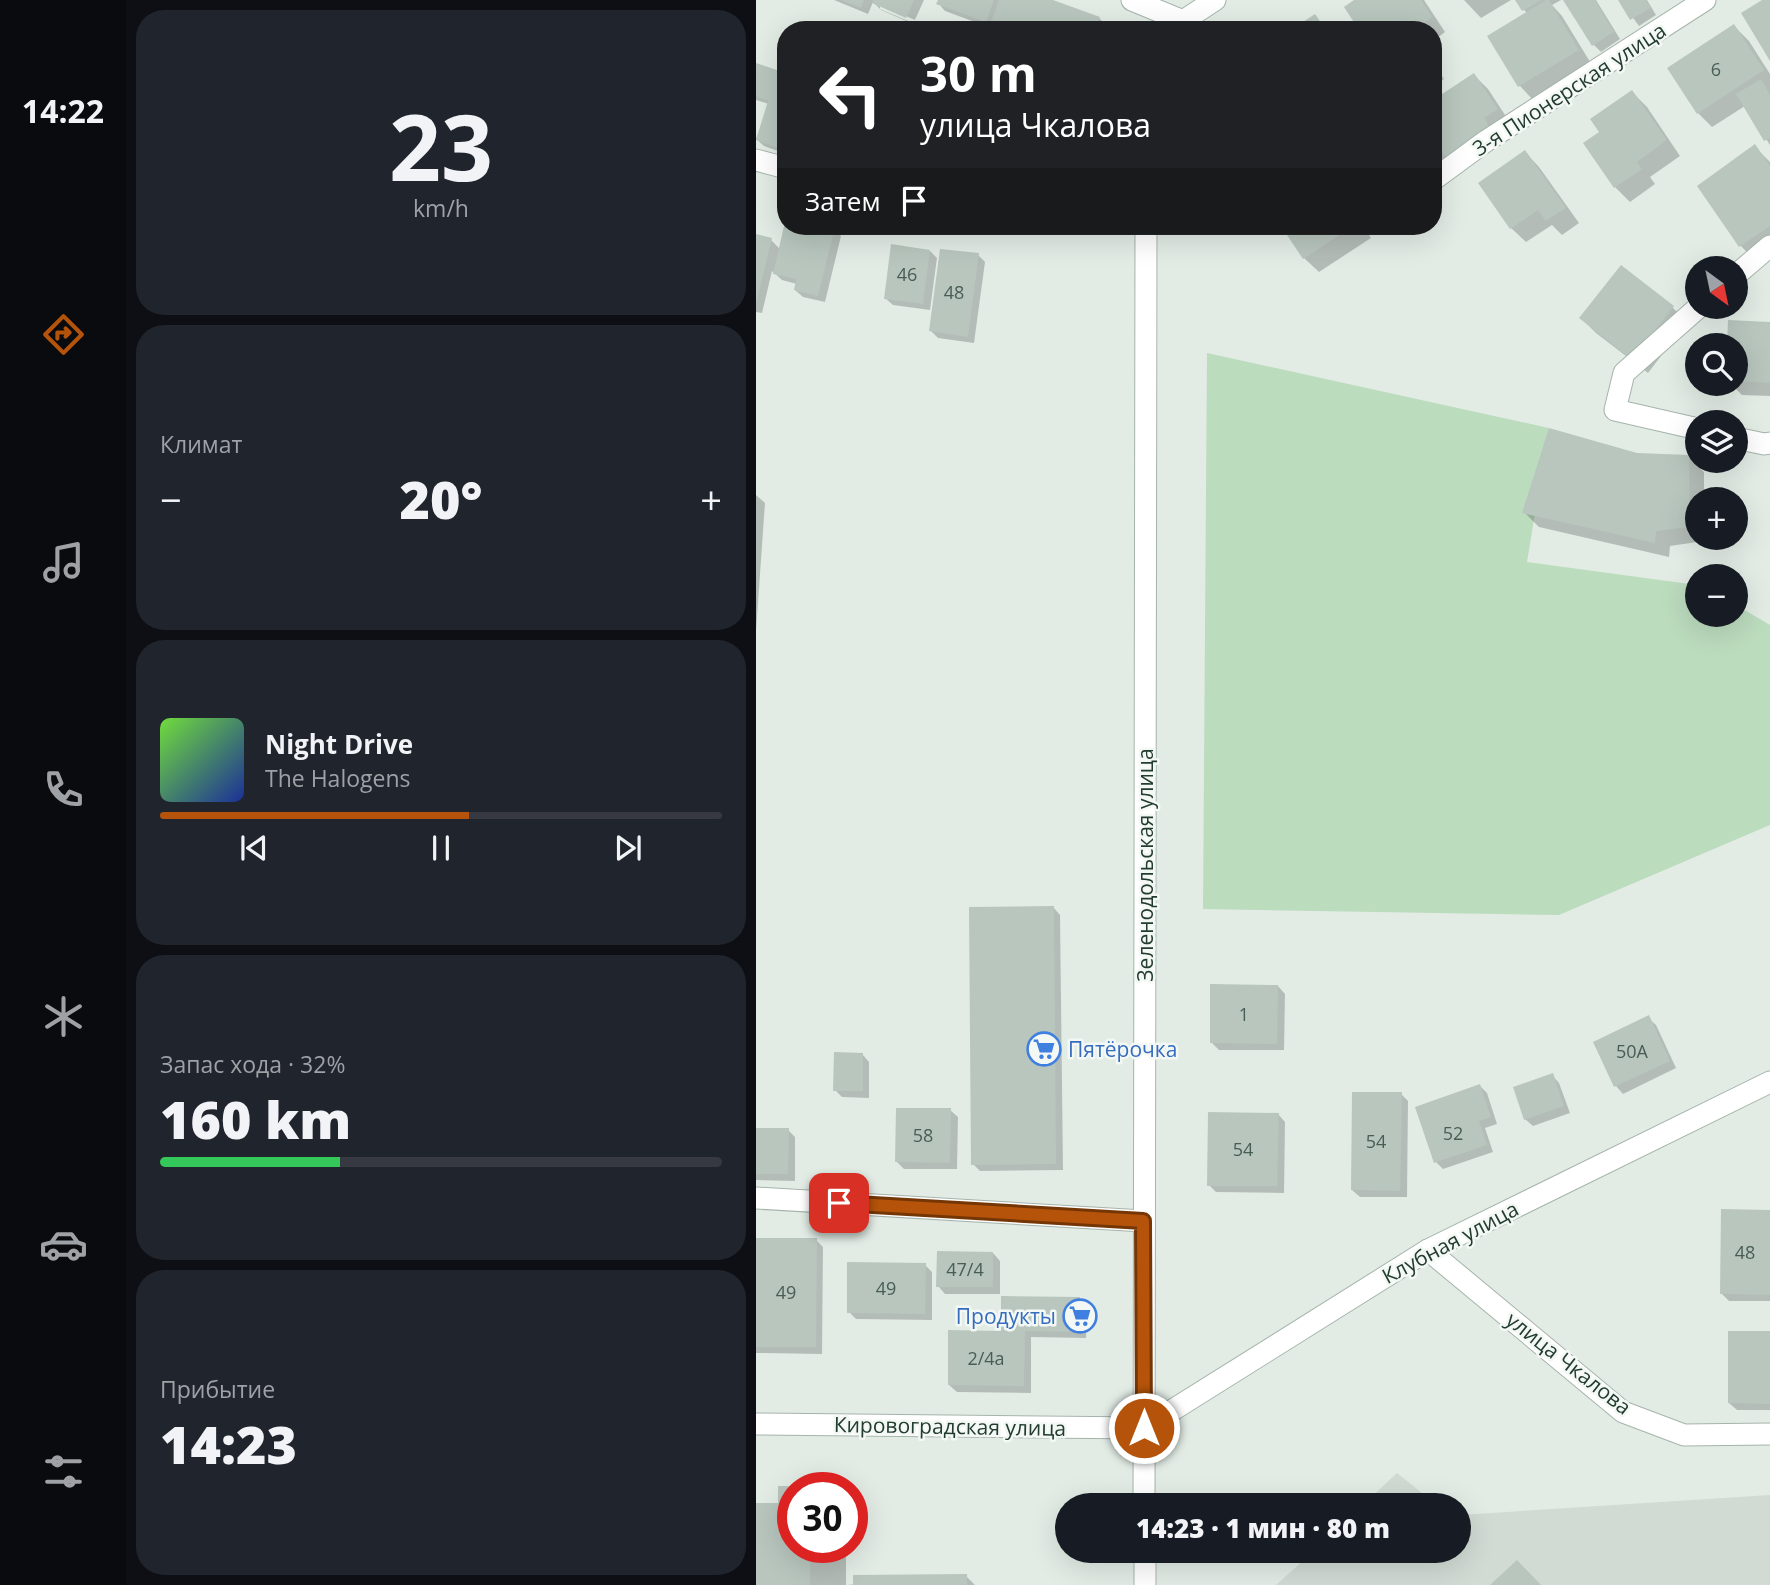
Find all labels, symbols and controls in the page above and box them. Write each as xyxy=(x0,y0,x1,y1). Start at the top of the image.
street label: 3-я Пионерская улица xyxy=(1467,16,1671,162)
text: 30 m xyxy=(920,40,1037,106)
icon: left xyxy=(805,49,896,140)
house number: 6 xyxy=(1711,57,1721,81)
text: 23 xyxy=(389,84,493,208)
text: 14:22 xyxy=(22,89,104,132)
text: улица Чкалова xyxy=(920,103,1151,146)
icon: arrive xyxy=(895,182,933,220)
text: Затем xyxy=(805,183,881,219)
text: km/h xyxy=(413,192,469,224)
north arrow xyxy=(1685,256,1748,318)
map controls xyxy=(1685,256,1748,627)
house number: 46 xyxy=(897,262,917,286)
house number: 48 xyxy=(944,280,964,304)
icon: directions xyxy=(39,310,88,359)
button: search xyxy=(1685,333,1748,396)
button: layers xyxy=(1685,410,1748,473)
text: Климат xyxy=(160,428,242,460)
text: 20° xyxy=(400,463,482,534)
text: − xyxy=(160,473,182,525)
text: + xyxy=(700,473,722,525)
button: + xyxy=(1685,487,1748,550)
icon: music xyxy=(39,538,88,587)
button: − xyxy=(1685,564,1748,627)
text: Night Drive xyxy=(265,726,413,762)
street label: Зеленодольская улица xyxy=(1131,748,1159,982)
text: The Halogens xyxy=(265,762,411,794)
icon: phone xyxy=(39,765,88,814)
icon: previous xyxy=(235,829,273,867)
icon: pause xyxy=(422,829,460,867)
icon: next xyxy=(609,829,647,867)
icon: climate xyxy=(39,992,88,1041)
house number: 1 xyxy=(1239,1002,1249,1026)
supermarket icon: Пятёрочка xyxy=(1025,1030,1063,1068)
place label: Пятёрочка xyxy=(1068,1035,1177,1063)
house number: 50А xyxy=(1616,1039,1649,1063)
text: Запас хода · 32% xyxy=(160,1048,345,1080)
text: 160 km xyxy=(160,1083,351,1154)
house number: 52 xyxy=(1443,1121,1463,1145)
house number: 58 xyxy=(913,1123,933,1147)
house number: 54 xyxy=(1366,1129,1386,1153)
house number: 54 xyxy=(1233,1137,1253,1161)
pin xyxy=(809,1173,869,1233)
icon: arrive xyxy=(820,1184,858,1222)
street label: Клубная улица xyxy=(1377,1194,1523,1290)
icon: car xyxy=(39,1220,88,1269)
house number: 48 xyxy=(1735,1240,1755,1264)
house number: 47/4 xyxy=(946,1257,984,1281)
house number: 49 xyxy=(876,1276,896,1300)
house number: 49 xyxy=(776,1280,796,1304)
supermarket icon: Продукты xyxy=(1061,1297,1099,1335)
place label: Продукты xyxy=(956,1302,1056,1330)
street label: улица Чкалова xyxy=(1501,1305,1637,1421)
house number: 2/4а xyxy=(967,1346,1005,1370)
text: Прибытие xyxy=(160,1373,275,1405)
position arrow xyxy=(1107,1391,1181,1465)
text: 14:23 xyxy=(160,1408,297,1479)
street label: Кировоградская улица xyxy=(834,1410,1066,1442)
icon: filters xyxy=(39,1447,88,1496)
speed limit sign: 30 xyxy=(777,1472,868,1563)
text: 14:23 · 1 мин · 80 m xyxy=(1136,1510,1390,1546)

